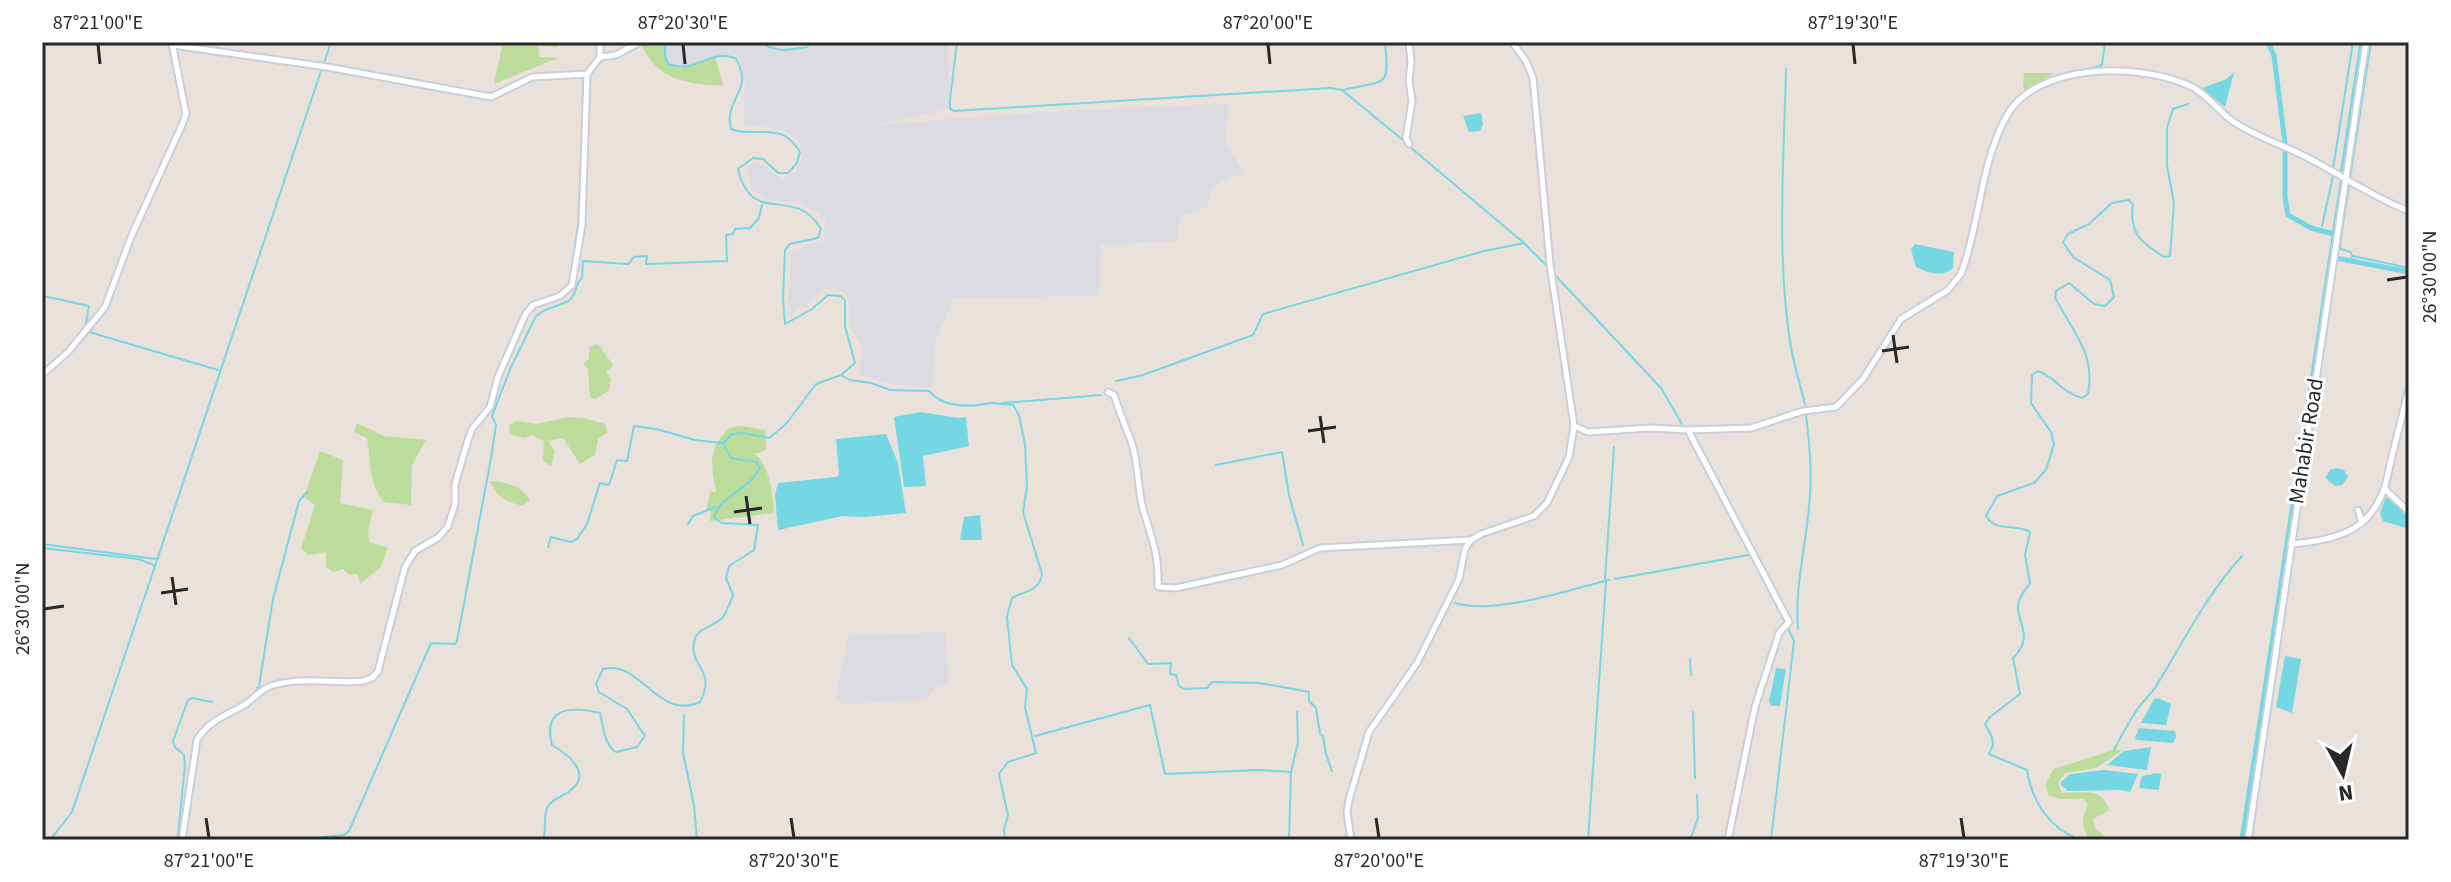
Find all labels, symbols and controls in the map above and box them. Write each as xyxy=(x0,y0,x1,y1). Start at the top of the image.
text: 87°21'00"E xyxy=(53,9,143,37)
text: 87°20'30"E xyxy=(638,9,728,37)
text: 87°20'00"E xyxy=(1223,9,1313,37)
text: 87°19'30"E xyxy=(1808,9,1898,37)
text: 26°30'00"N xyxy=(2416,231,2444,323)
street label: Mahabir Road xyxy=(2280,376,2332,506)
text: 26°30'00"N xyxy=(9,563,37,655)
north arrow xyxy=(2303,734,2383,814)
text: N xyxy=(2336,776,2355,810)
text: 87°21'00"E xyxy=(164,847,254,875)
text: 87°20'30"E xyxy=(749,847,839,875)
text: 87°20'00"E xyxy=(1334,847,1424,875)
text: 87°19'30"E xyxy=(1919,847,2009,875)

